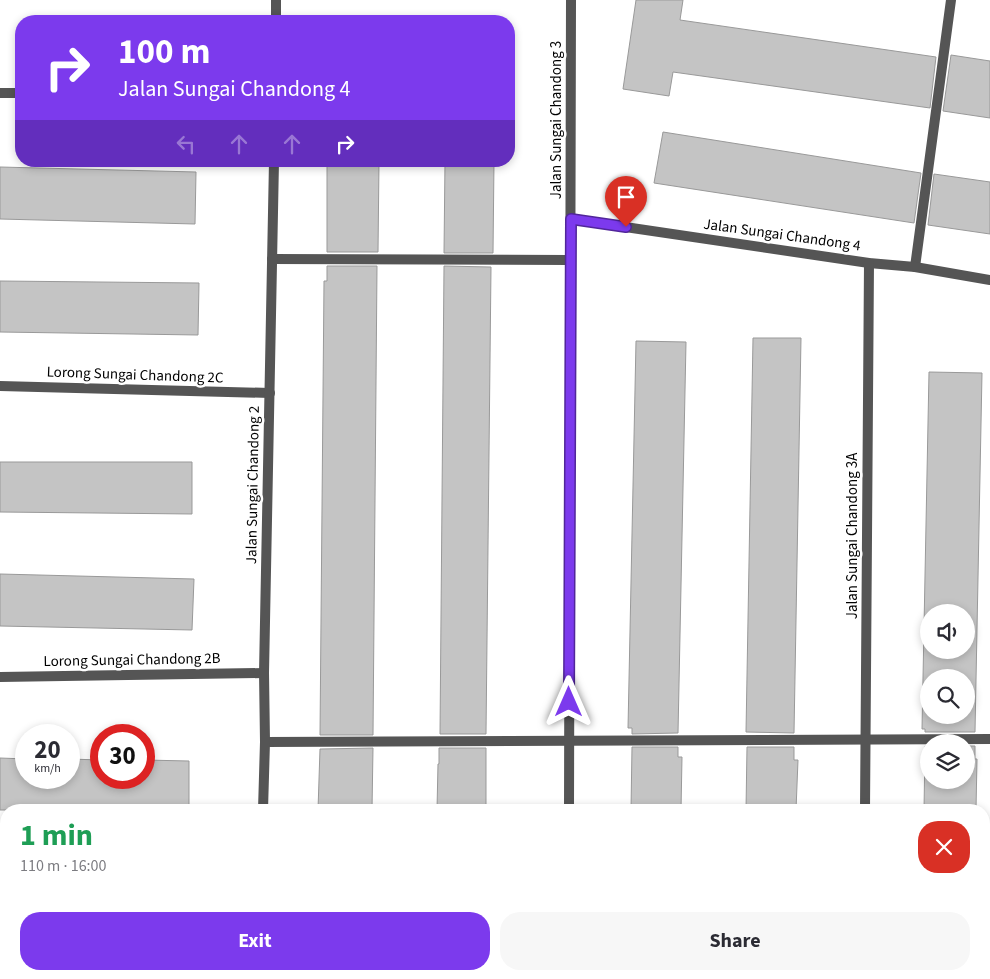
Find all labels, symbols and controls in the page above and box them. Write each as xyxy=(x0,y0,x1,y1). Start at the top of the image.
text: 100 m xyxy=(118,27,210,77)
icon: right xyxy=(35,35,100,100)
street label: Jalan Sungai Chandong 3 xyxy=(546,41,567,199)
text: Jalan Sungai Chandong 4 xyxy=(118,73,350,105)
icon: left xyxy=(172,130,200,158)
icon: ahead xyxy=(225,130,253,158)
icon: ahead xyxy=(278,130,306,158)
icon: right xyxy=(331,130,359,158)
pin xyxy=(605,176,647,227)
icon: arrive xyxy=(612,183,640,211)
street label: Jalan Sungai Chandong 4 xyxy=(702,214,862,256)
street label: Lorong Sungai Chandong 2C xyxy=(46,361,224,389)
street label: Jalan Sungai Chandong 2 xyxy=(241,406,265,564)
street label: Jalan Sungai Chandong 3A xyxy=(842,452,863,619)
map controls xyxy=(920,604,975,789)
button: sound xyxy=(920,604,975,659)
street label: Lorong Sungai Chandong 2B xyxy=(43,648,221,672)
button: search xyxy=(920,669,975,724)
position arrow xyxy=(542,675,594,727)
speed limit sign: 30 xyxy=(90,724,155,789)
text: 20 xyxy=(34,732,61,768)
button: layers xyxy=(920,734,975,789)
text: km/h xyxy=(34,760,61,777)
text: 1 min xyxy=(20,814,93,857)
button: close xyxy=(918,821,970,873)
text: 110 m · 16:00 xyxy=(20,855,107,877)
button: Exit xyxy=(20,912,490,970)
button: Share xyxy=(500,912,970,970)

